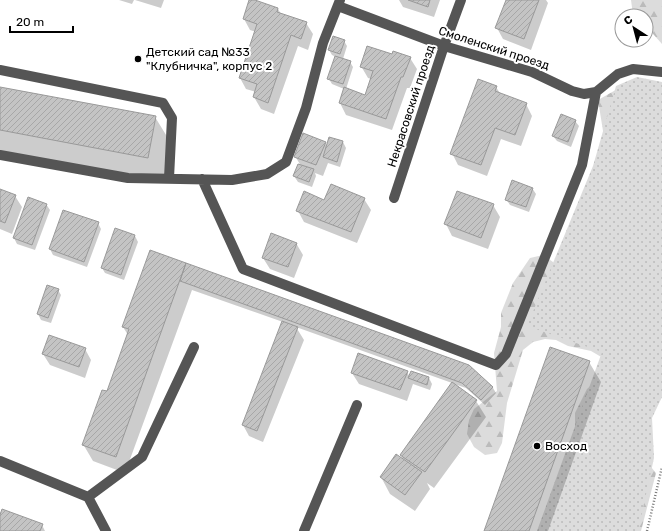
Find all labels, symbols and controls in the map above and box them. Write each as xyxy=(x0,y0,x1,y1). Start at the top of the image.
scale bar xyxy=(10,8,73,34)
north arrow xyxy=(614,8,654,48)
text: С xyxy=(621,13,636,28)
text: 20 m xyxy=(16,15,44,29)
street label: Смоленский проезд xyxy=(437,23,551,73)
street label: Некрасовский проезд xyxy=(385,43,437,169)
place label: Детский сад №33 "Клубничка", корпус 2 xyxy=(146,45,272,73)
marker: Детский сад №33 "Клубничка", корпус 2 xyxy=(133,54,143,64)
place label: Восход xyxy=(545,439,587,453)
marker: Восход xyxy=(532,441,542,451)

